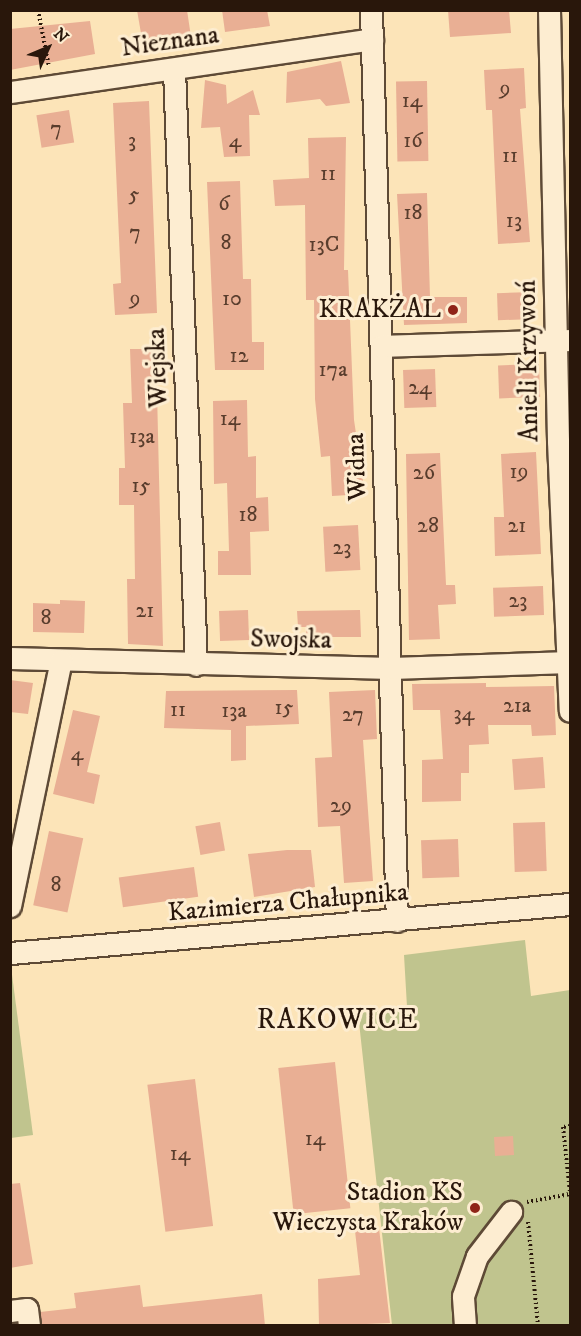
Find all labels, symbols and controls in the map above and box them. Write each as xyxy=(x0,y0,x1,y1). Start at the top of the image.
north arrow xyxy=(18,18,78,78)
street label: Nieznana xyxy=(119,20,221,64)
text: N xyxy=(49,24,73,47)
house number: 9 xyxy=(500,76,510,102)
house number: 14 xyxy=(402,88,422,114)
house number: 7 xyxy=(50,116,62,142)
house number: 3 xyxy=(128,128,136,154)
house number: 4 xyxy=(229,128,241,154)
house number: 16 xyxy=(403,128,423,154)
house number: 11 xyxy=(502,143,518,169)
house number: 11 xyxy=(320,161,336,187)
house number: 5 xyxy=(129,182,139,208)
house number: 6 xyxy=(218,191,230,217)
house number: 18 xyxy=(403,200,423,226)
house number: 13 xyxy=(506,208,522,234)
house number: 7 xyxy=(129,220,141,246)
house number: 8 xyxy=(220,230,232,256)
house number: 13C xyxy=(309,232,339,258)
street label: Anieli Krzywoń xyxy=(512,280,546,442)
house number: 9 xyxy=(130,286,140,312)
house number: 10 xyxy=(222,286,242,312)
place label: KRAKŻAL xyxy=(319,294,441,326)
marker: KRAKŻAL xyxy=(446,303,460,317)
street label: Wiejska xyxy=(141,327,175,409)
house number: 12 xyxy=(230,343,248,369)
house number: 17a xyxy=(318,357,348,383)
house number: 24 xyxy=(408,375,432,401)
house number: 14 xyxy=(220,406,240,432)
house number: 13a xyxy=(129,424,155,450)
street label: Widna xyxy=(340,432,374,502)
house number: 19 xyxy=(510,459,528,485)
house number: 26 xyxy=(413,460,435,486)
house number: 15 xyxy=(132,473,150,499)
house number: 18 xyxy=(238,502,258,528)
house number: 28 xyxy=(417,513,439,539)
house number: 21 xyxy=(508,513,526,539)
house number: 23 xyxy=(332,535,352,561)
house number: 23 xyxy=(508,588,528,614)
house number: 21 xyxy=(136,598,154,624)
house number: 8 xyxy=(40,605,52,631)
street label: Swojska xyxy=(250,624,332,656)
house number: 21a xyxy=(503,693,531,719)
house number: 15 xyxy=(275,695,293,721)
house number: 11 xyxy=(170,697,186,723)
house number: 13a xyxy=(221,698,247,724)
house number: 34 xyxy=(454,701,474,727)
house number: 27 xyxy=(342,702,364,728)
house number: 4 xyxy=(71,741,83,767)
house number: 29 xyxy=(330,793,352,819)
house number: 8 xyxy=(50,872,62,898)
street label: Kazimierza Chałupnika xyxy=(166,877,410,929)
district label: RAKOWICE xyxy=(257,1003,419,1037)
house number: 14 xyxy=(305,1126,325,1152)
house number: 14 xyxy=(170,1141,190,1167)
place label: Stadion KS Wieczysta Kraków xyxy=(273,1177,463,1238)
marker: Stadion KS Wieczysta Kraków xyxy=(468,1201,482,1215)

